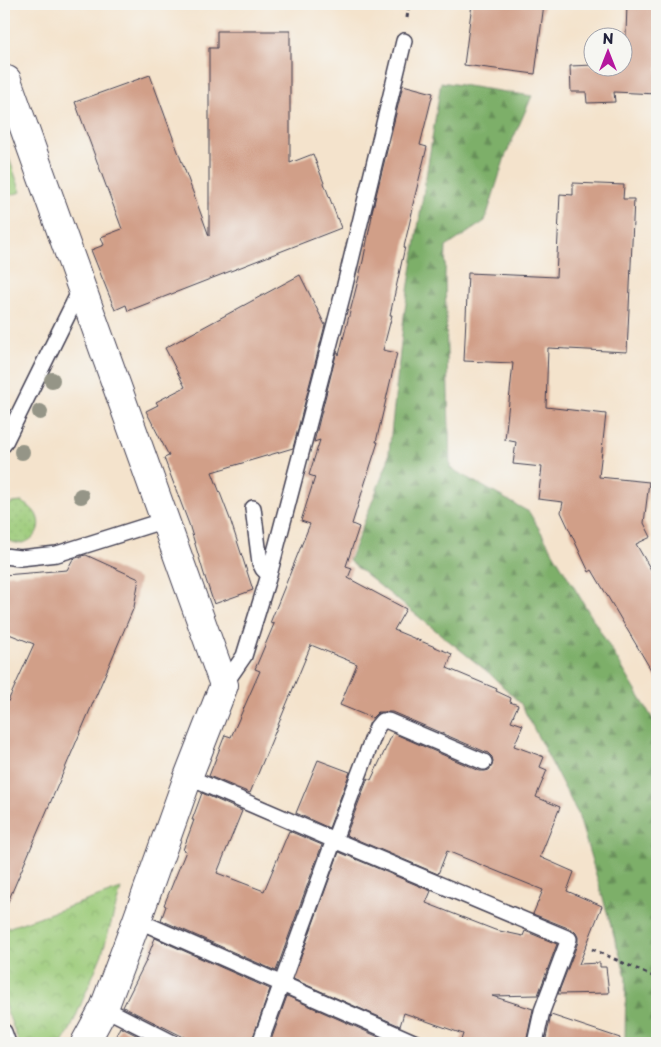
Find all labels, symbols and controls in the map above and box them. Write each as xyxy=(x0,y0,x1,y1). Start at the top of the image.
north arrow xyxy=(584,28,634,78)
text: N xyxy=(602,28,614,49)

